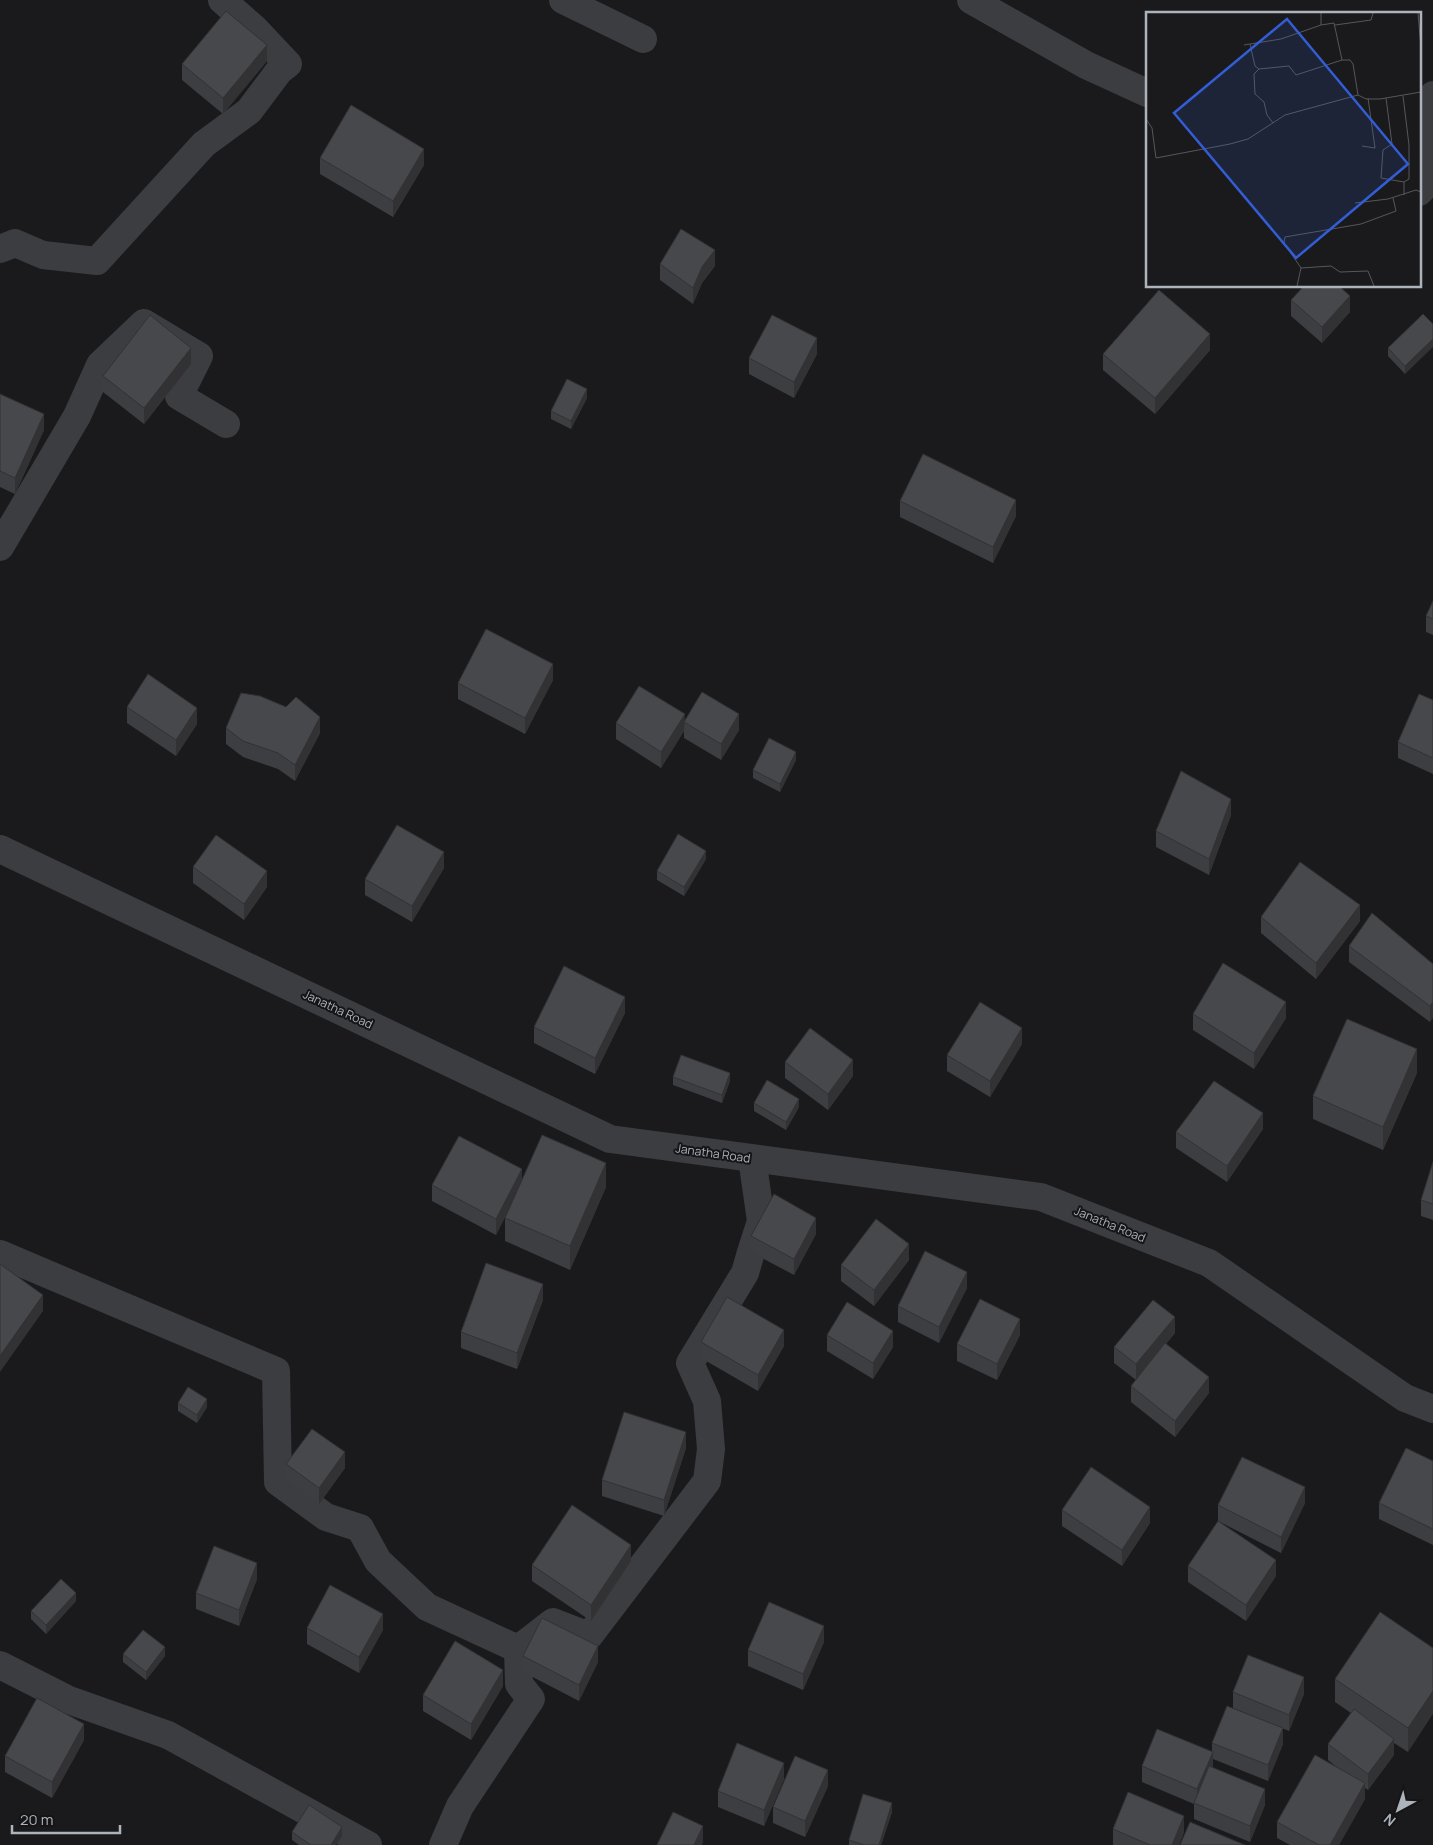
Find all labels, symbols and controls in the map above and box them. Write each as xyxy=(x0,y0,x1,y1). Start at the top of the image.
inset map xyxy=(1146,12,1420,288)
street label: Janatha Road xyxy=(300,985,376,1033)
street label: Janatha Road xyxy=(674,1139,752,1167)
street label: Janatha Road xyxy=(1072,1202,1148,1246)
north arrow xyxy=(1373,1785,1423,1835)
scale bar xyxy=(12,1802,120,1834)
text: 20 m xyxy=(20,1809,53,1830)
text: N xyxy=(1379,1810,1399,1831)

